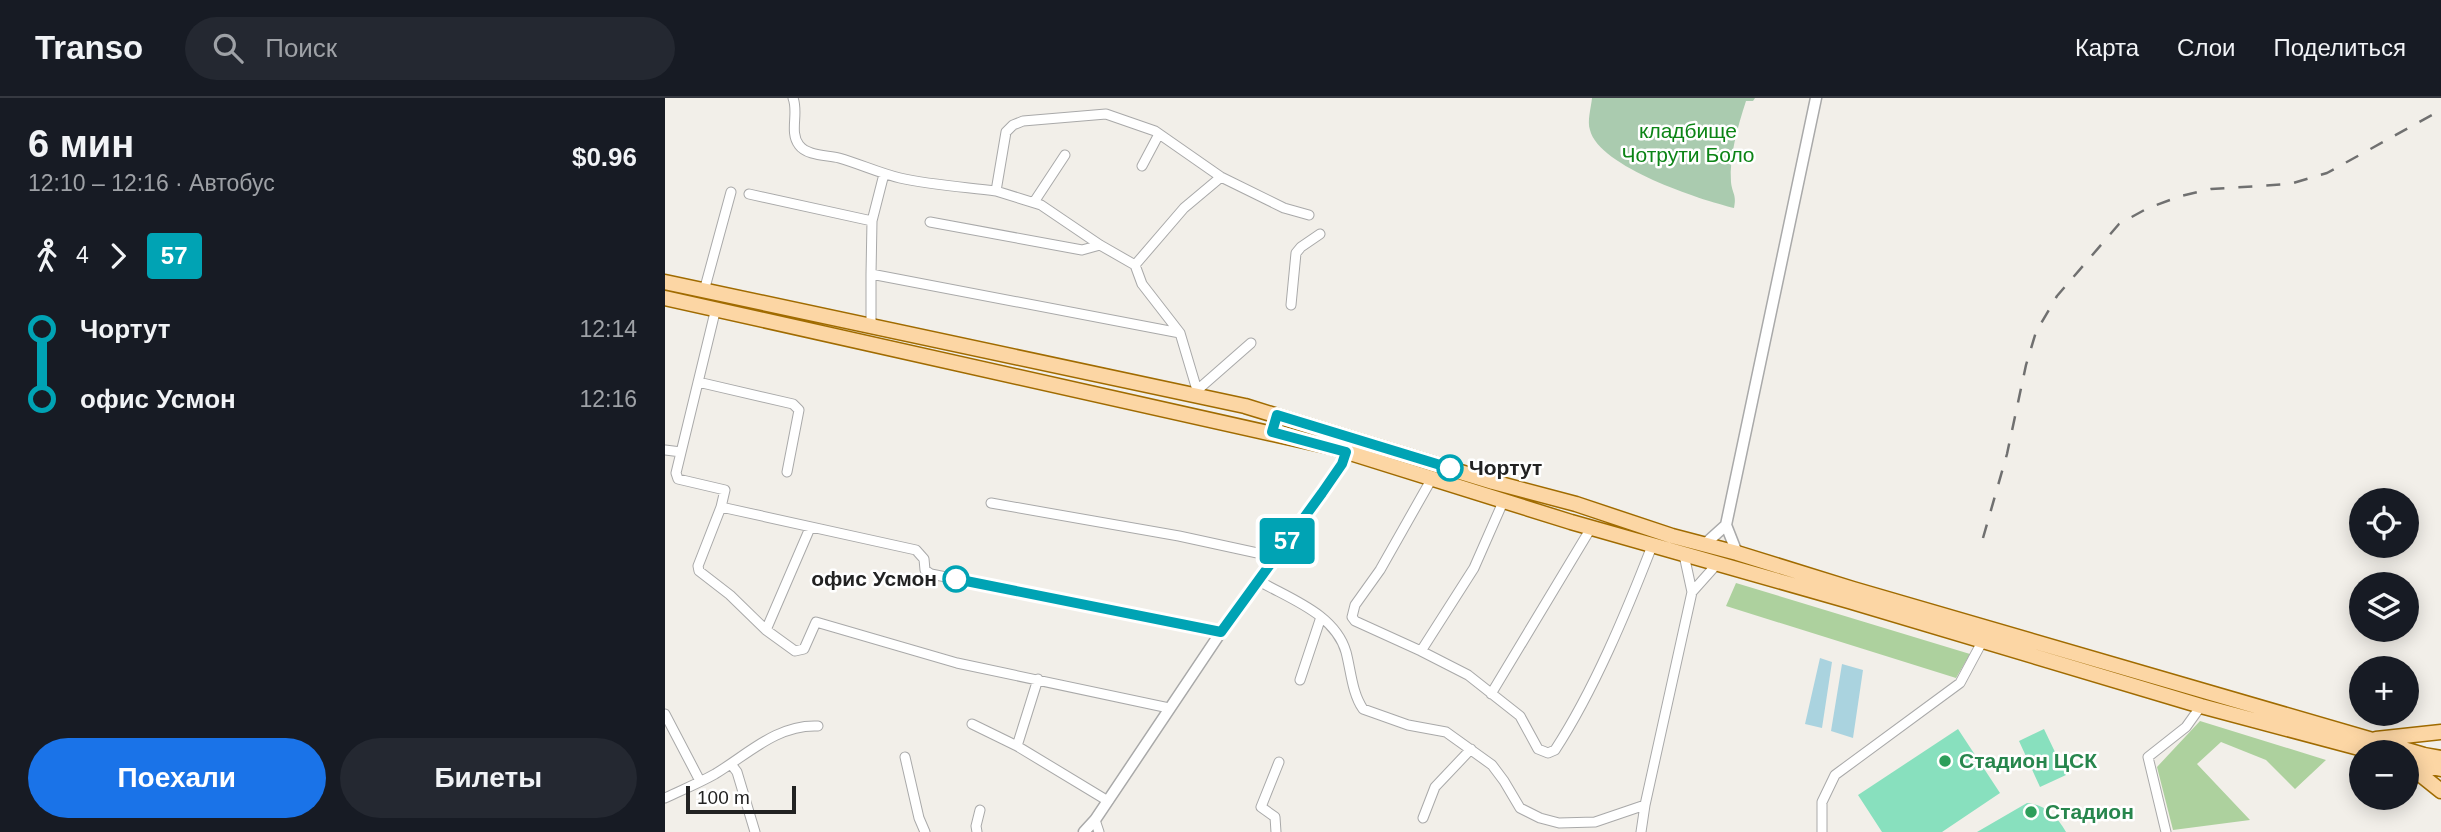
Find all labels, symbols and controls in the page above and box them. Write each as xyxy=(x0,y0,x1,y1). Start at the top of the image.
search box xyxy=(185,17,675,80)
text: Transo xyxy=(35,29,143,66)
icon: search xyxy=(209,29,247,67)
text: Поиск xyxy=(265,33,337,63)
text: Карта xyxy=(2075,34,2139,61)
text: Слои xyxy=(2177,34,2235,61)
text: Поделиться xyxy=(2273,34,2406,61)
park label: кладбище Чотрути Боло xyxy=(1621,119,1755,166)
text: 6 мин xyxy=(28,123,134,165)
text: $0.96 xyxy=(572,142,637,172)
text: 12:10 – 12:16 · Автобус xyxy=(28,170,275,196)
icon: walk xyxy=(28,237,66,275)
icon: forward xyxy=(99,237,137,275)
text: 4 xyxy=(76,242,89,268)
text: 57 xyxy=(161,242,188,269)
text: Чортут xyxy=(80,314,171,344)
text: 12:14 xyxy=(579,316,637,342)
text: офис Усмон xyxy=(80,384,236,414)
text: 12:16 xyxy=(579,386,637,412)
marker: Чортут xyxy=(1437,455,1463,481)
place label: Чортут xyxy=(1469,456,1542,479)
map controls xyxy=(2349,488,2419,810)
button: locate xyxy=(2349,488,2419,558)
line badge: 57 xyxy=(1255,518,1319,564)
text: 57 xyxy=(1274,527,1300,554)
marker: офис Усмон xyxy=(943,566,969,592)
place label: офис Усмон xyxy=(811,567,937,590)
button: layers xyxy=(2349,572,2419,642)
button: + xyxy=(2349,656,2419,726)
button: Поехали xyxy=(28,738,326,818)
button: Билеты xyxy=(340,738,637,818)
button: − xyxy=(2349,740,2419,810)
place label: Стадион ЦСК xyxy=(1959,749,2097,772)
marker: Стадион ЦСК xyxy=(1937,753,1953,769)
scale bar xyxy=(686,783,796,815)
text: 100 m xyxy=(697,787,750,808)
place label: Стадион xyxy=(2045,800,2134,823)
marker: Стадион xyxy=(2023,804,2039,820)

